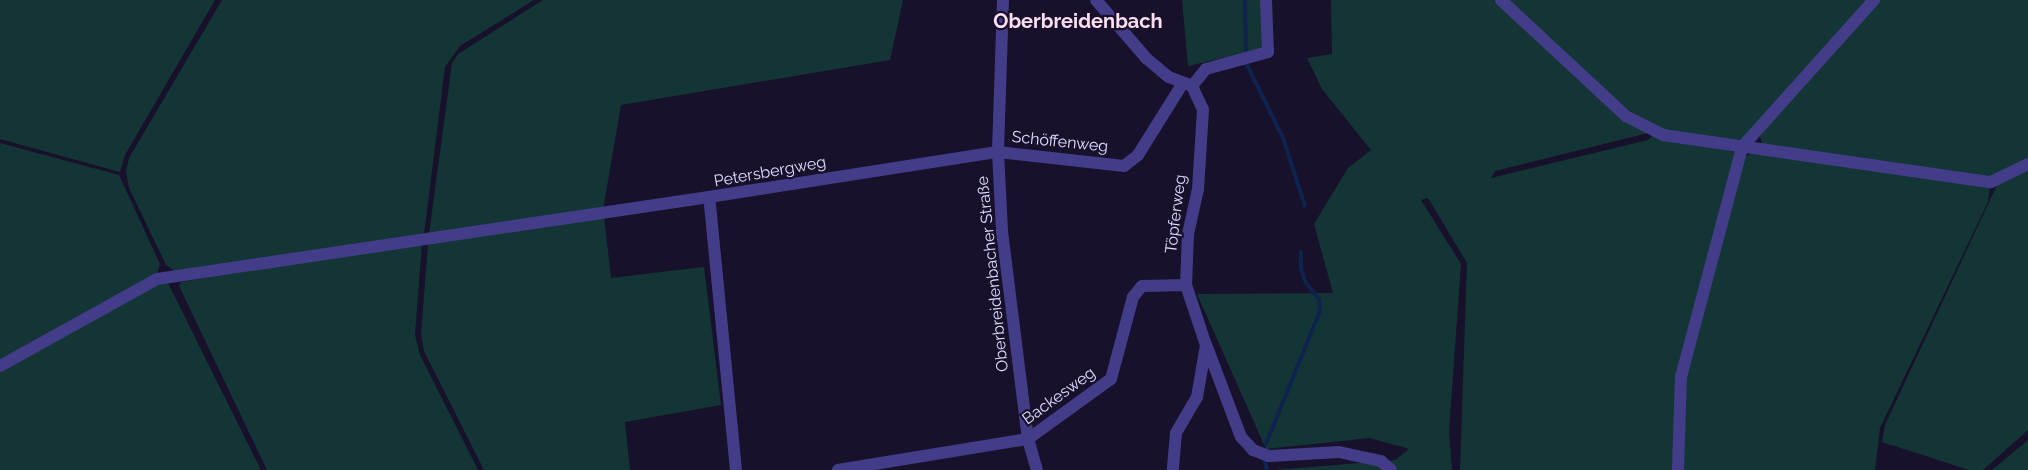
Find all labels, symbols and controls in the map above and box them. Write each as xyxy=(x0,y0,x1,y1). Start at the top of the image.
district label: Oberbreidenbach xyxy=(993,9,1163,33)
street label: Schöffenweg xyxy=(1011,127,1109,157)
street label: Petersbergweg xyxy=(712,153,828,191)
street label: Töpferweg xyxy=(1162,174,1190,254)
street label: Oberbreidenbacher Straße xyxy=(973,175,1013,373)
street label: Backesweg xyxy=(1019,363,1099,429)

